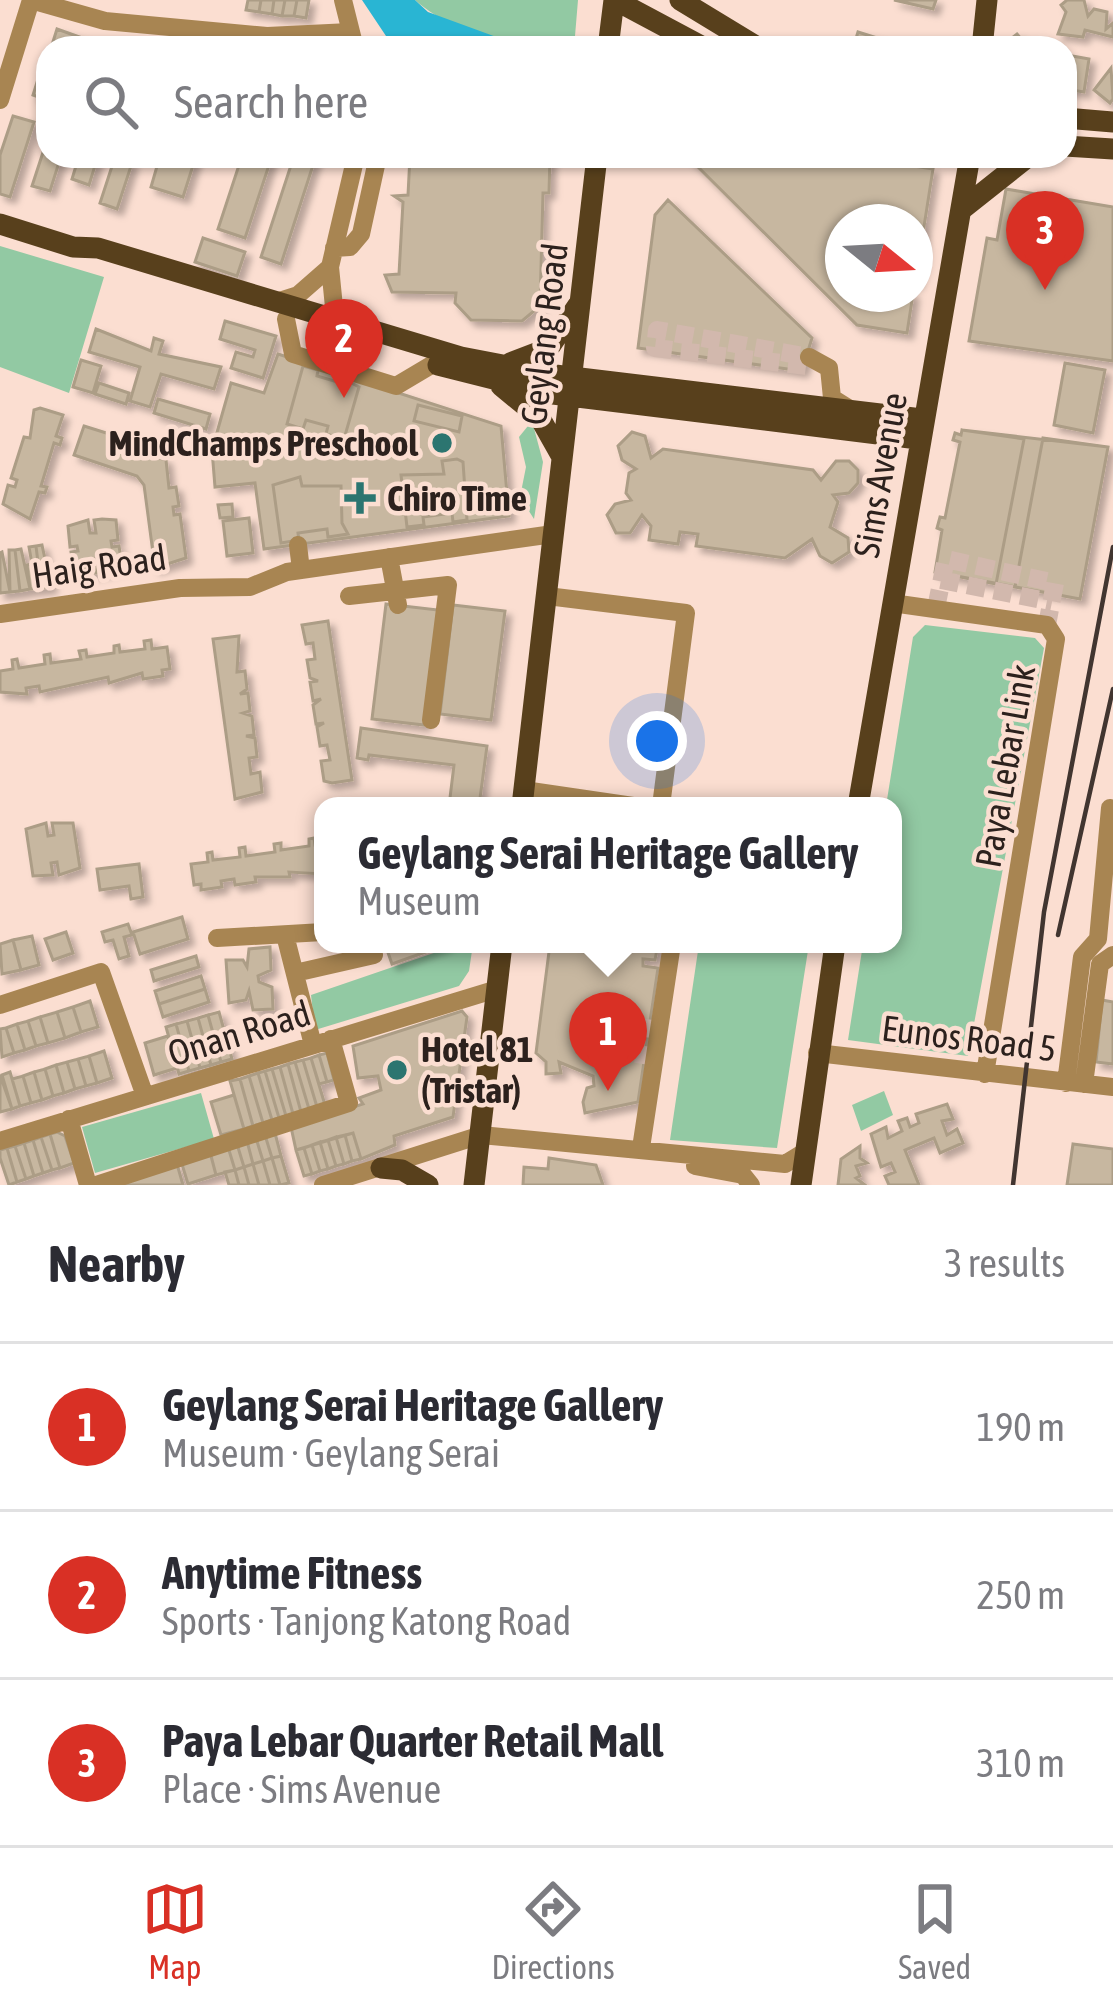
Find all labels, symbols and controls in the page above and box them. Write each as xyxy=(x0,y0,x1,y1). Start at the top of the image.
search box xyxy=(36,36,1077,168)
icon: search xyxy=(78,69,144,135)
text: Search here xyxy=(174,76,368,128)
pin: 3 xyxy=(1006,191,1084,290)
north arrow xyxy=(825,204,933,312)
street label: Geylang Road xyxy=(512,241,576,427)
pin: 2 xyxy=(305,299,383,398)
street label: Sims Avenue xyxy=(845,389,915,561)
place label: MindChamps Preschool xyxy=(109,422,418,464)
marker: MindChamps Preschool xyxy=(429,430,455,456)
place label: Chiro Time xyxy=(387,477,527,519)
marker: Chiro Time xyxy=(344,482,376,514)
street label: Haig Road xyxy=(29,536,169,596)
street label: Paya Lebar Link xyxy=(967,661,1044,871)
your location xyxy=(627,711,687,771)
popup xyxy=(314,797,902,953)
text: Geylang Serai Heritage Gallery xyxy=(357,827,859,879)
text: Museum xyxy=(357,879,481,923)
street label: Onan Road xyxy=(163,992,315,1074)
pin: 1 xyxy=(569,992,647,1091)
street label: Eunos Road 5 xyxy=(879,1006,1059,1070)
place label: Hotel 81 (Tristar) xyxy=(421,1028,534,1111)
marker: Hotel 81 (Tristar) xyxy=(384,1057,410,1083)
text: Nearby xyxy=(48,1234,185,1293)
text: 3 results xyxy=(944,1241,1065,1285)
text: Geylang Serai Heritage Gallery xyxy=(162,1379,663,1431)
text: 1 xyxy=(78,1405,96,1449)
text: 190 m xyxy=(977,1405,1065,1449)
text: Museum · Geylang Serai xyxy=(162,1431,500,1475)
text: Anytime Fitness xyxy=(162,1547,422,1599)
text: 2 xyxy=(78,1573,96,1617)
text: 250 m xyxy=(977,1573,1065,1617)
text: Sports · Tanjong Katong Road xyxy=(162,1599,571,1643)
text: Paya Lebar Quarter Retail Mall xyxy=(162,1715,663,1767)
text: 3 xyxy=(78,1741,96,1785)
text: 310 m xyxy=(977,1741,1065,1785)
text: Place · Sims Avenue xyxy=(162,1767,441,1811)
tab: Map xyxy=(142,1876,208,1986)
tab: Directions xyxy=(491,1876,615,1986)
tab: Saved xyxy=(898,1876,971,1986)

